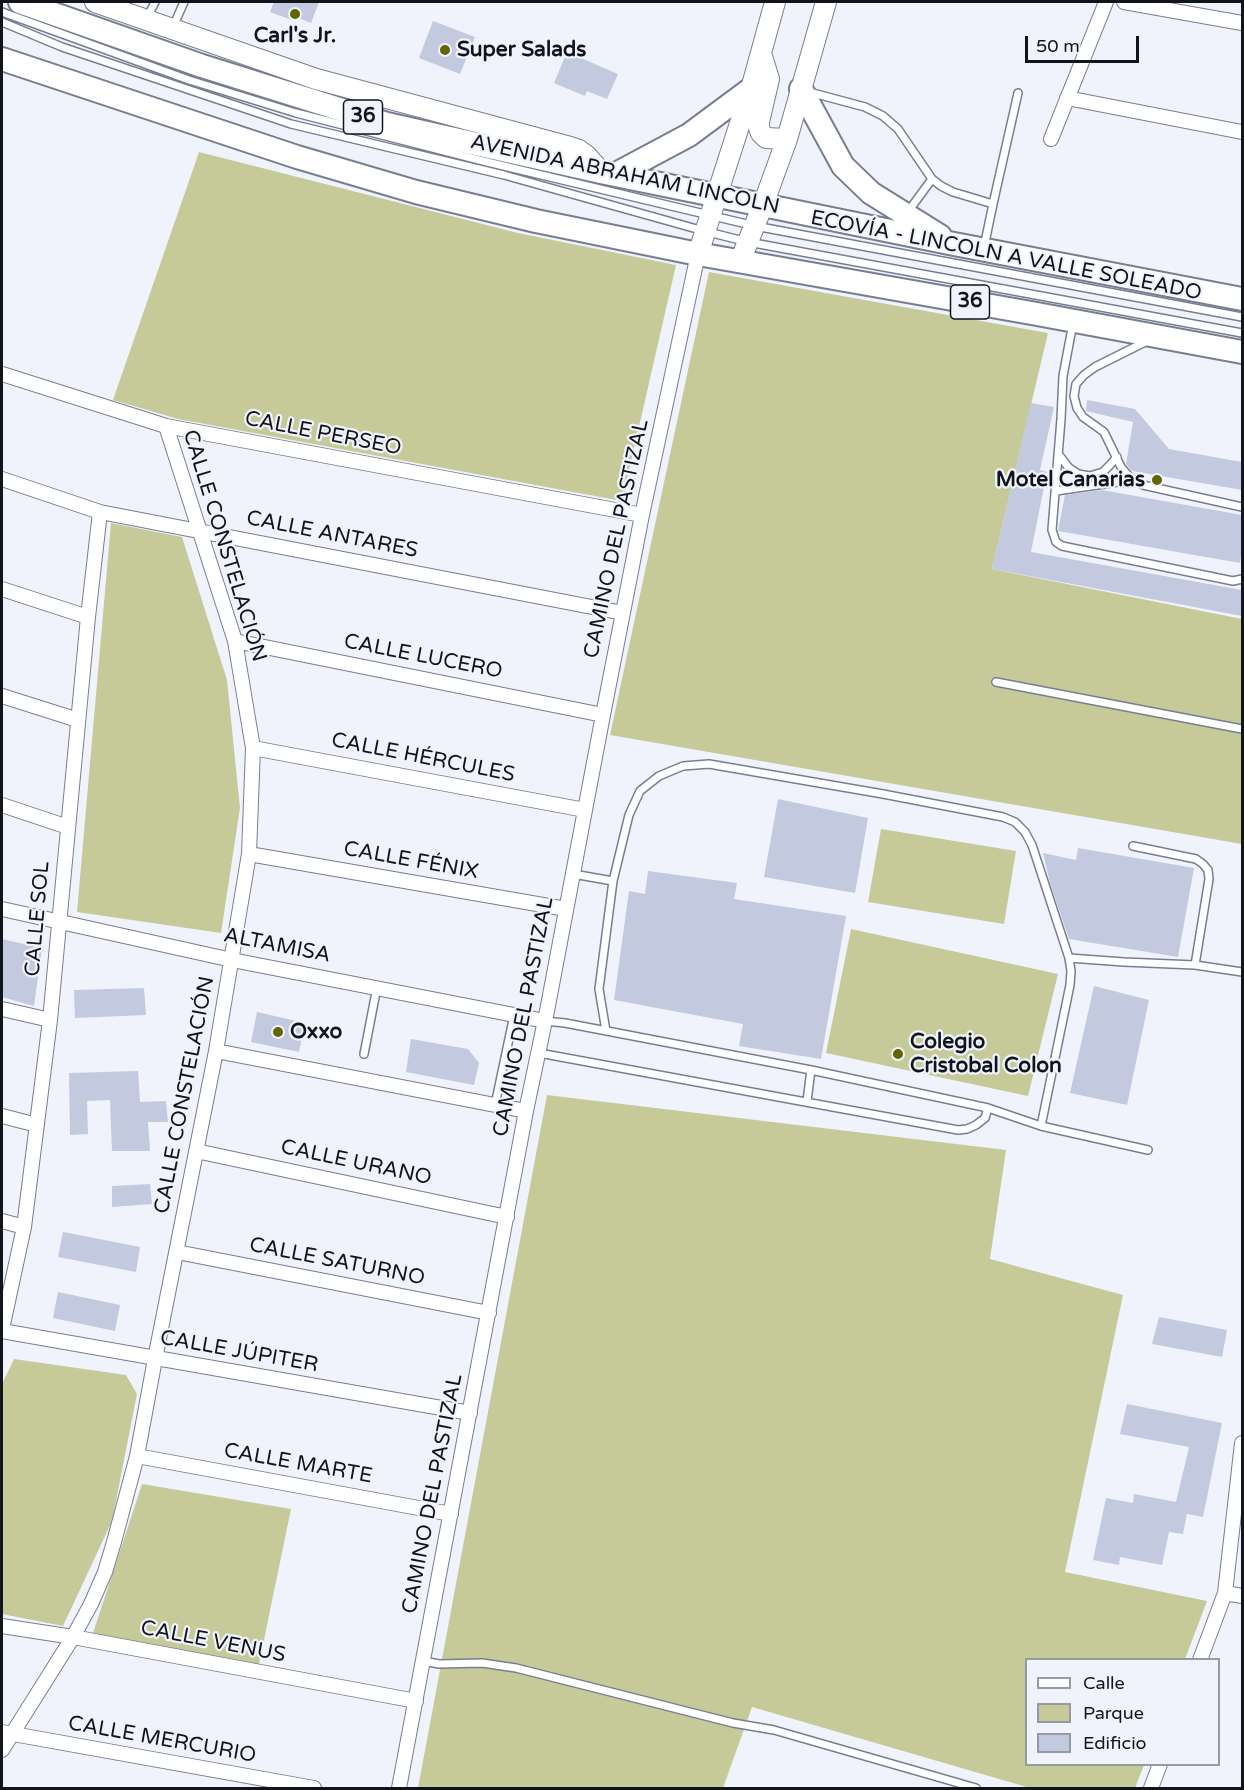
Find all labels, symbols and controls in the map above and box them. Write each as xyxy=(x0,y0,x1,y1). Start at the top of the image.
marker: Carl's Jr. xyxy=(288,7,302,21)
place label: Carl's Jr. xyxy=(254,23,336,49)
scale bar xyxy=(1028,24,1142,62)
text: 50 m xyxy=(1036,35,1080,57)
place label: Super Salads xyxy=(457,37,586,63)
marker: Super Salads xyxy=(438,43,452,57)
road number: 36 xyxy=(344,100,382,134)
street label: AVENIDA ABRAHAM LINCOLN xyxy=(468,130,782,220)
street label: ECOVÍA - LINCOLN A VALLE SOLEADO xyxy=(808,206,1204,306)
road number: 36 xyxy=(950,285,990,319)
street label: CALLE PERSEO xyxy=(243,406,403,462)
street label: CAMINO DEL PASTIZAL xyxy=(579,417,655,661)
street label: CALLE CONSTELACIÓN xyxy=(177,427,271,665)
place label: Motel Canarias xyxy=(996,467,1145,493)
marker: Motel Canarias xyxy=(1150,473,1164,487)
street label: CALLE ANTARES xyxy=(244,506,420,564)
street label: CALLE LUCERO xyxy=(342,629,504,685)
street label: CALLE HÉRCULES xyxy=(329,728,517,788)
street label: CALLE FÉNIX xyxy=(342,837,480,885)
street label: CALLE SOL xyxy=(20,860,56,978)
street label: CAMINO DEL PASTIZAL xyxy=(488,895,560,1139)
street label: ALTAMISA xyxy=(221,923,333,969)
street label: CALLE CONSTELACIÓN xyxy=(150,974,220,1216)
place label: Oxxo xyxy=(290,1019,342,1045)
marker: Oxxo xyxy=(271,1025,285,1039)
place label: Colegio Cristobal Colon xyxy=(910,1029,1062,1079)
marker: Colegio Cristobal Colon xyxy=(891,1047,905,1061)
street label: CALLE URANO xyxy=(278,1135,434,1191)
street label: CALLE SATURNO xyxy=(247,1233,427,1291)
street label: CALLE JÚPITER xyxy=(158,1326,320,1378)
street label: CAMINO DEL PASTIZAL xyxy=(397,1372,469,1616)
street label: CALLE MARTE xyxy=(222,1439,374,1489)
street label: CALLE VENUS xyxy=(138,1616,288,1668)
legend xyxy=(1025,1658,1220,1766)
text: Calle xyxy=(1083,1672,1125,1694)
text: Parque xyxy=(1083,1702,1144,1724)
street label: CALLE MERCURIO xyxy=(66,1711,258,1769)
text: Edificio xyxy=(1083,1732,1147,1754)

